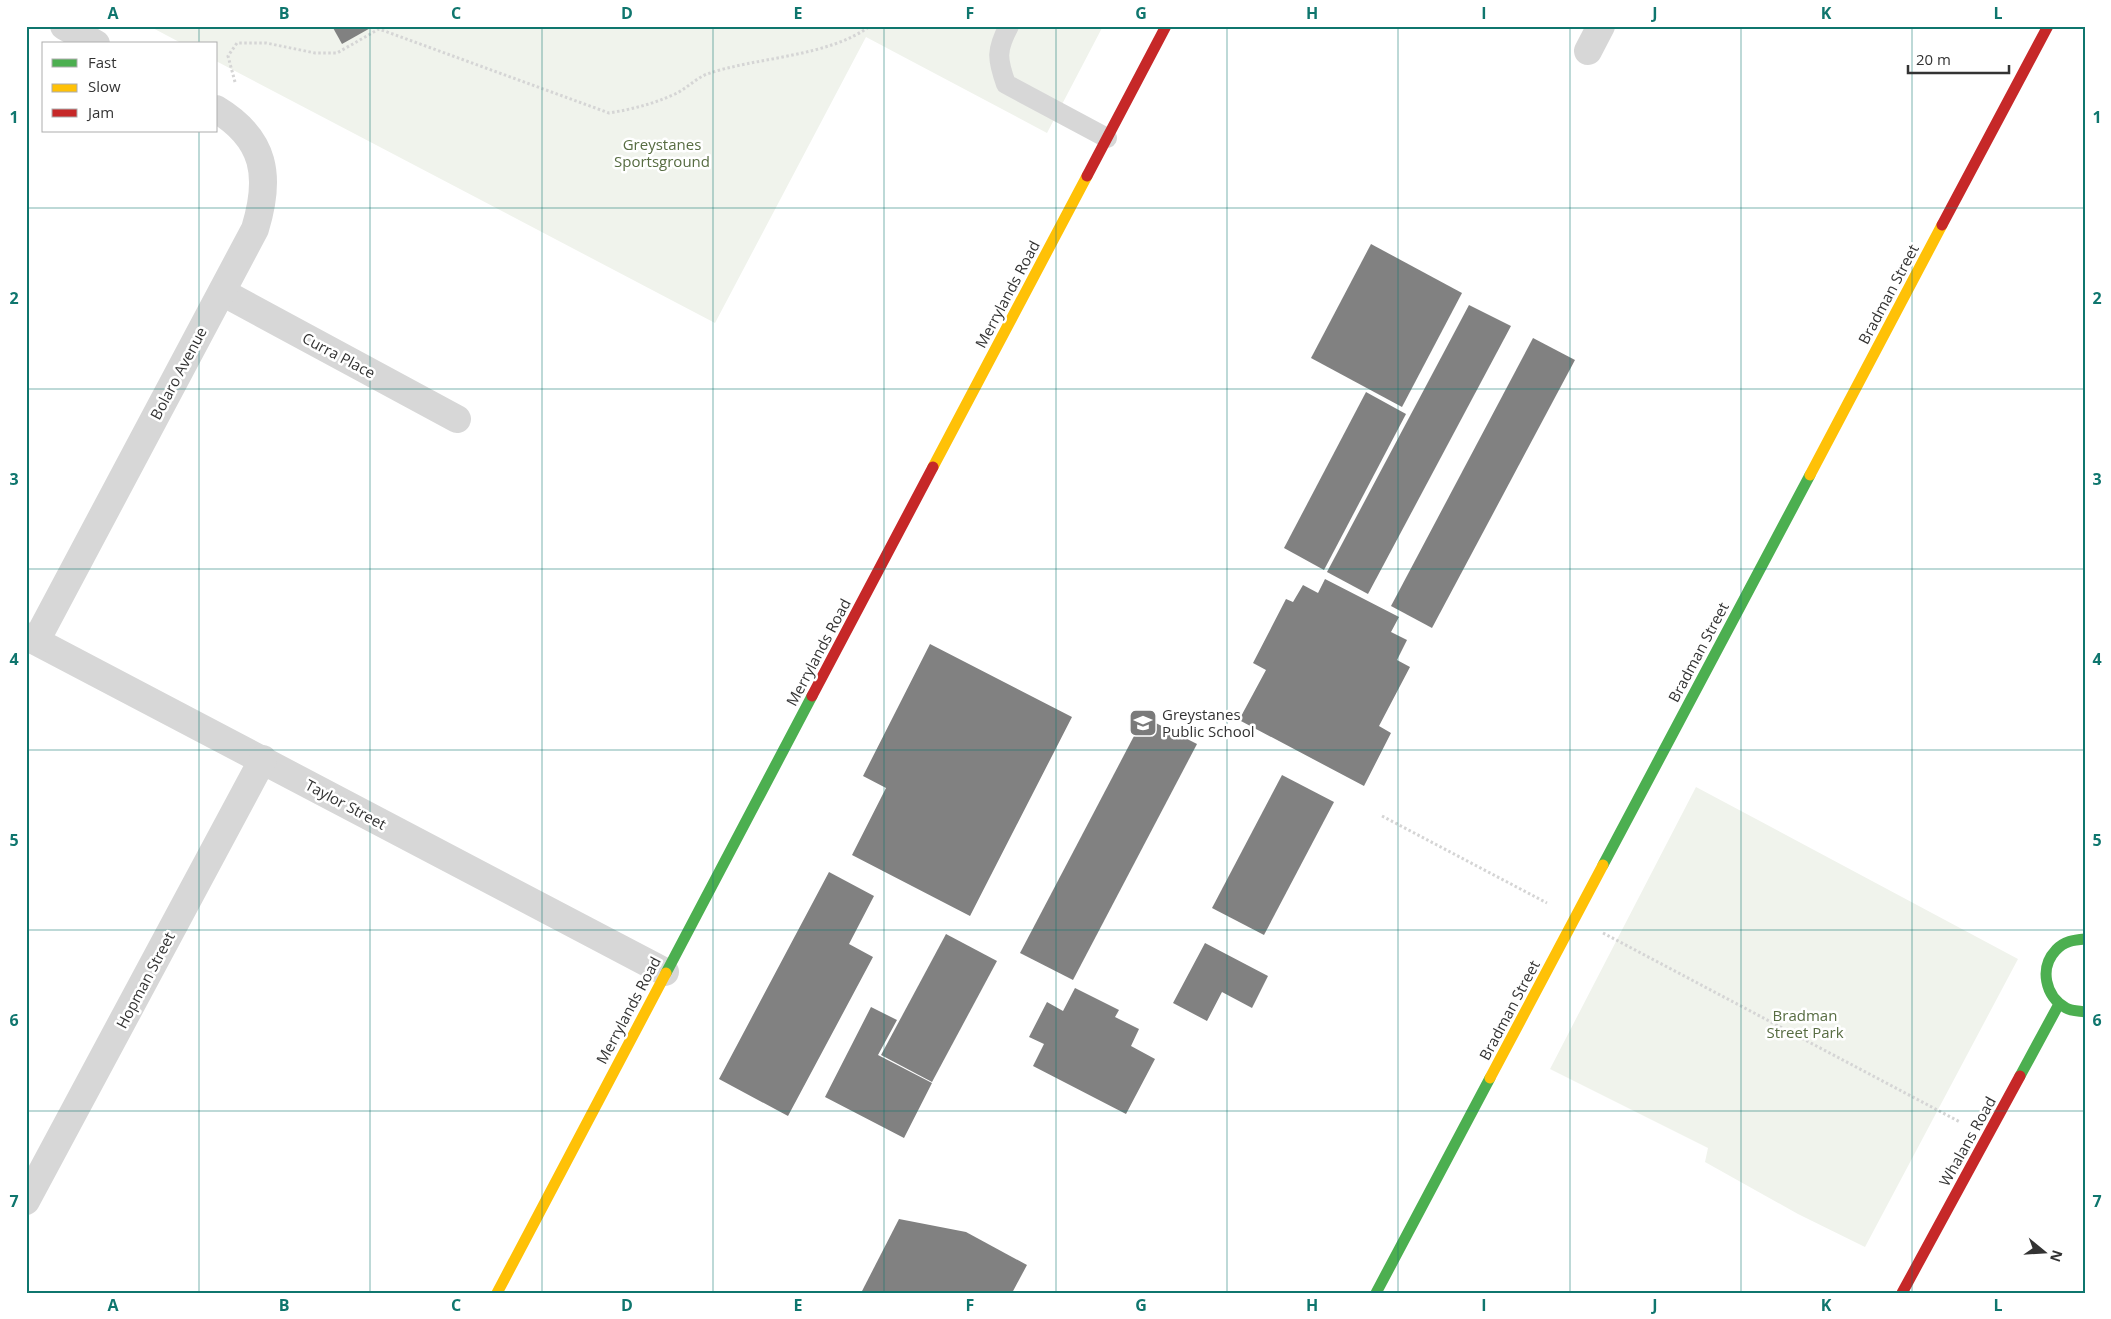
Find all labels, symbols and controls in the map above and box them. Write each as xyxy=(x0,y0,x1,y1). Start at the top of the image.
text: A xyxy=(107,2,119,24)
text: B xyxy=(279,2,289,24)
text: C xyxy=(451,2,461,24)
text: D xyxy=(621,2,633,24)
text: E xyxy=(794,2,803,24)
text: F xyxy=(966,2,974,24)
text: G xyxy=(1135,2,1147,24)
text: H xyxy=(1306,2,1318,24)
text: I xyxy=(1481,2,1487,24)
text: J xyxy=(1650,2,1658,24)
text: K xyxy=(1821,2,1832,24)
text: L xyxy=(1993,2,2003,24)
legend xyxy=(42,42,218,132)
scale bar xyxy=(1908,42,2010,74)
text: 20 m xyxy=(1916,49,1951,69)
text: Fast xyxy=(88,52,117,72)
text: Slow xyxy=(88,76,121,96)
text: Jam xyxy=(86,102,114,122)
text: 1 xyxy=(9,106,19,128)
text: 1 xyxy=(2092,106,2102,128)
park label: Greystanes Sportsground xyxy=(614,134,710,171)
street label: Merrylands Road xyxy=(970,237,1044,351)
street label: Bradman Street xyxy=(1853,241,1923,347)
text: 2 xyxy=(9,287,19,309)
text: 2 xyxy=(2092,287,2102,309)
street label: Bolaro Avenue xyxy=(145,323,211,423)
street label: Curra Place xyxy=(299,327,379,383)
text: 3 xyxy=(9,468,19,490)
text: 3 xyxy=(2092,468,2102,490)
street label: Merrylands Road xyxy=(781,595,855,709)
street label: Bradman Street xyxy=(1663,599,1733,705)
text: 4 xyxy=(9,648,19,670)
text: 4 xyxy=(2092,648,2102,670)
place label: Greystanes Public School xyxy=(1162,704,1255,741)
school or university icon: Greystanes Public School xyxy=(1128,708,1158,738)
street label: Taylor Street xyxy=(302,774,390,834)
text: 5 xyxy=(9,829,19,851)
text: 5 xyxy=(2092,829,2102,851)
street label: Hopman Street xyxy=(111,928,179,1032)
street label: Merrylands Road xyxy=(591,953,665,1067)
street label: Bradman Street xyxy=(1474,957,1544,1063)
park label: Bradman Street Park xyxy=(1766,1005,1844,1042)
text: 6 xyxy=(9,1009,19,1031)
text: 6 xyxy=(2092,1009,2102,1031)
street label: Whalans Road xyxy=(1934,1093,2000,1189)
text: 7 xyxy=(9,1190,19,1212)
text: 7 xyxy=(2092,1190,2102,1212)
north arrow xyxy=(2018,1226,2068,1276)
text: N xyxy=(2046,1248,2068,1265)
text: A xyxy=(107,1294,119,1316)
text: B xyxy=(279,1294,289,1316)
text: C xyxy=(451,1294,461,1316)
text: D xyxy=(621,1294,633,1316)
text: E xyxy=(794,1294,803,1316)
text: F xyxy=(966,1294,974,1316)
text: G xyxy=(1135,1294,1147,1316)
text: H xyxy=(1306,1294,1318,1316)
text: I xyxy=(1481,1294,1487,1316)
text: J xyxy=(1650,1294,1658,1316)
text: K xyxy=(1821,1294,1832,1316)
text: L xyxy=(1993,1294,2003,1316)

